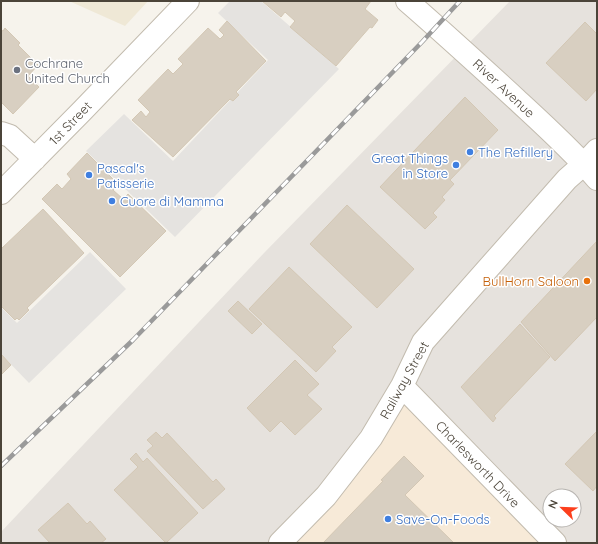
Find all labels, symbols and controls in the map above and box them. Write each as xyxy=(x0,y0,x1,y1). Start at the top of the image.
place label: Cochrane United Church xyxy=(25,55,110,86)
street label: River Avenue xyxy=(470,55,538,121)
marker: Cochrane United Church xyxy=(12,65,22,75)
street label: 1st Street xyxy=(45,98,95,148)
place label: The Refillery xyxy=(478,144,553,160)
marker: The Refillery xyxy=(465,147,475,157)
place label: Great Things in Store xyxy=(371,150,448,181)
place label: Pascal's Patisserie xyxy=(97,160,154,191)
marker: Great Things in Store xyxy=(451,160,461,170)
marker: Pascal's Patisserie xyxy=(84,170,94,180)
place label: Cuore di Mamma xyxy=(120,193,224,209)
marker: Cuore di Mamma xyxy=(107,196,117,206)
place label: BullHorn Saloon xyxy=(483,273,579,289)
marker: BullHorn Saloon xyxy=(582,276,592,286)
street label: Railway Street xyxy=(376,338,432,422)
street label: Charlesworth Drive xyxy=(433,417,523,511)
north arrow xyxy=(542,488,582,528)
text: N xyxy=(545,498,561,511)
place label: Save-On-Foods xyxy=(396,511,490,527)
marker: Save-On-Foods xyxy=(383,514,393,524)

